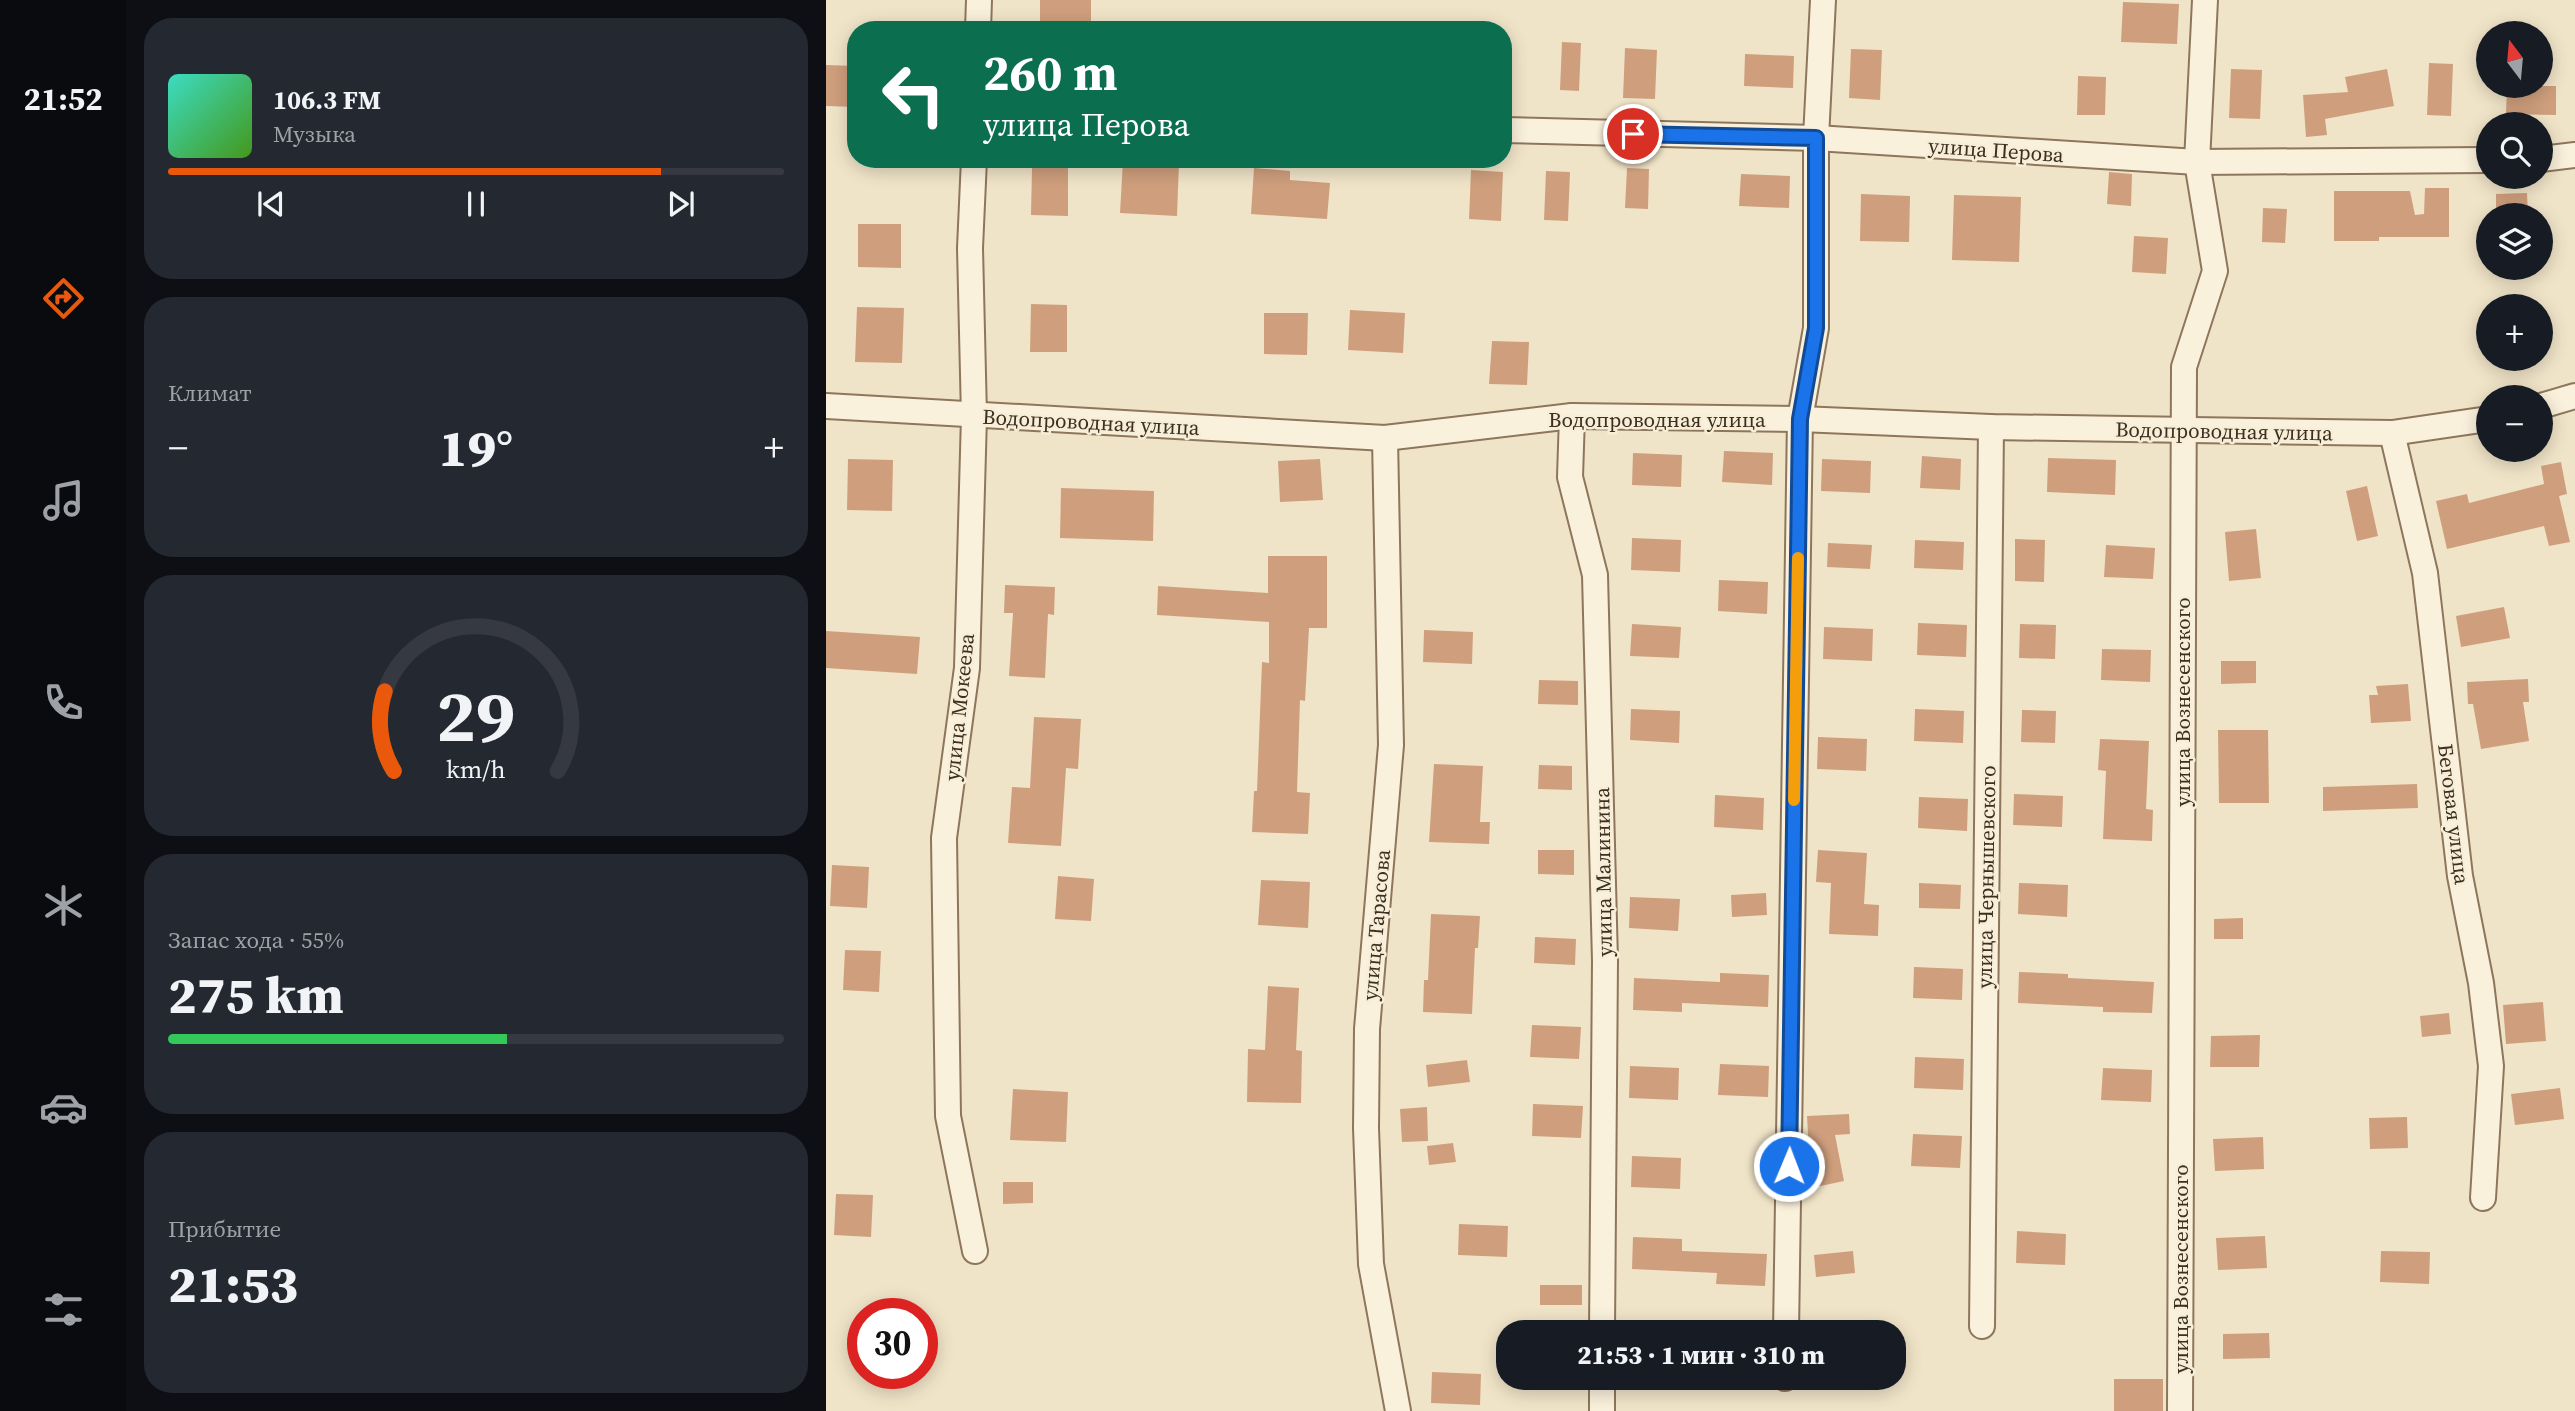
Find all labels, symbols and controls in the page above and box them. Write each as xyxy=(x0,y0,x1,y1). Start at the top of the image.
north arrow xyxy=(2476,21,2553,98)
map controls xyxy=(2476,21,2553,462)
text: 260 m xyxy=(983,39,1118,106)
icon: left xyxy=(868,49,959,140)
text: 21:52 xyxy=(24,77,102,121)
text: 106.3 FM xyxy=(273,82,381,118)
text: улица Перова xyxy=(983,103,1190,147)
pin xyxy=(1603,104,1663,164)
button: search xyxy=(2476,112,2553,189)
icon: arrive xyxy=(1614,115,1652,153)
text: Музыка xyxy=(273,118,356,150)
street label: улица Перова xyxy=(1927,131,2065,169)
icon: previous xyxy=(252,185,290,223)
icon: pause xyxy=(457,185,495,223)
icon: next xyxy=(662,185,700,223)
button: layers xyxy=(2476,203,2553,280)
icon: directions xyxy=(39,274,88,323)
button: + xyxy=(2476,294,2553,371)
text: Климат xyxy=(168,377,252,409)
button: − xyxy=(2476,385,2553,462)
street label: Водопроводная улица xyxy=(982,402,1201,442)
street label: Водопроводная улица xyxy=(1548,405,1766,434)
text: 19° xyxy=(439,412,513,483)
street label: Водопроводная улица xyxy=(2115,415,2333,447)
text: − xyxy=(168,422,188,474)
text: + xyxy=(764,422,784,474)
icon: music xyxy=(39,476,88,525)
street label: улица Вознесенского xyxy=(2168,597,2197,807)
street label: улица Мокеева xyxy=(937,631,981,782)
text: 29 xyxy=(437,667,515,766)
icon: phone xyxy=(39,678,88,727)
street label: Беговая улица xyxy=(2431,742,2477,886)
text: km/h xyxy=(446,752,506,786)
street label: улица Чернышевского xyxy=(1970,765,2002,989)
street label: улица Малинина xyxy=(1587,787,1619,957)
street label: улица Тарасова xyxy=(1355,848,1397,1002)
icon: climate xyxy=(39,881,88,930)
text: Запас хода · 55% xyxy=(168,924,344,956)
text: 275 km xyxy=(168,959,344,1030)
icon: car xyxy=(39,1083,88,1132)
position arrow xyxy=(1752,1129,1826,1203)
street label: улица Вознесенского xyxy=(2166,1164,2195,1374)
text: Прибытие xyxy=(168,1213,281,1245)
text: 21:53 xyxy=(168,1248,298,1319)
icon: filters xyxy=(39,1285,88,1334)
speed limit sign: 30 xyxy=(847,1298,938,1389)
text: 21:53 · 1 мин · 310 m xyxy=(1577,1337,1825,1373)

